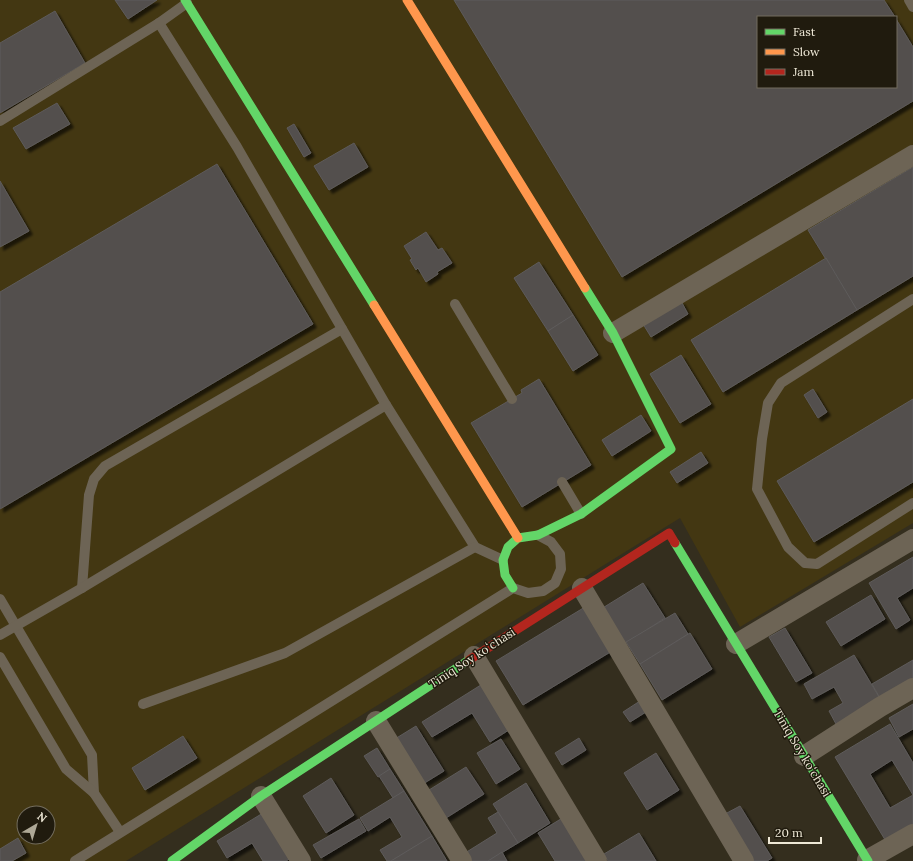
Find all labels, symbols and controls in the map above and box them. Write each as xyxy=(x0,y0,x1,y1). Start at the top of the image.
legend xyxy=(757,16,897,88)
text: Fast xyxy=(793,24,816,39)
text: Slow xyxy=(793,44,820,59)
text: Jam xyxy=(792,64,814,79)
street label: Tiniq Soy koʻchasi xyxy=(426,624,518,691)
street label: Tiniq Soy koʻchasi xyxy=(770,706,835,800)
north arrow xyxy=(16,805,56,845)
text: N xyxy=(34,809,50,826)
scale bar xyxy=(769,819,821,845)
text: 20 m xyxy=(775,825,803,840)

